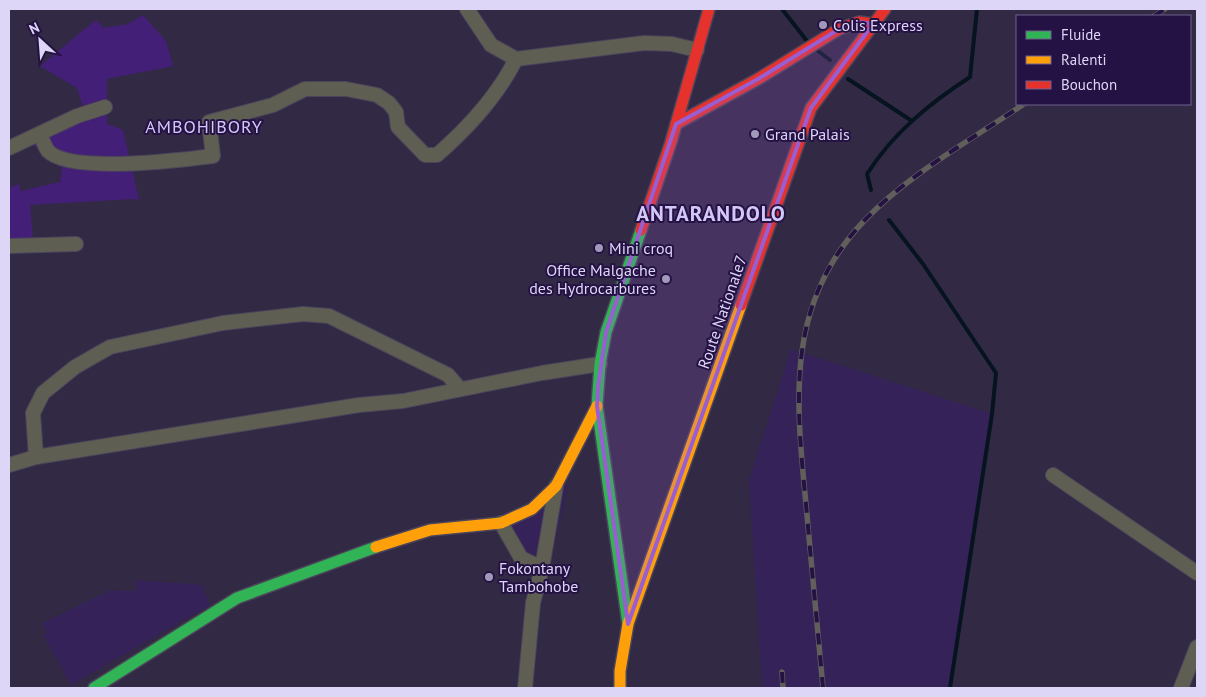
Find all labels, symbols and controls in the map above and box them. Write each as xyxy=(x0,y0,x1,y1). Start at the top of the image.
north arrow xyxy=(15,15,65,65)
place label: Colis Express xyxy=(833,15,923,35)
legend xyxy=(1016,15,1191,105)
text: N xyxy=(26,18,42,38)
marker: Colis Express xyxy=(817,19,829,31)
text: Fluide xyxy=(1061,25,1101,44)
text: Ralenti xyxy=(1061,50,1107,69)
text: Bouchon xyxy=(1061,75,1117,94)
district label: AMBOHIBORY xyxy=(145,115,263,138)
place label: Grand Palais xyxy=(765,124,850,144)
marker: Grand Palais xyxy=(749,128,761,140)
district label: ANTARANDOLO xyxy=(636,200,786,227)
place label: Mini croq xyxy=(609,238,673,258)
marker: Mini croq xyxy=(593,242,605,254)
street label: Route Nationale7 xyxy=(693,253,751,371)
place label: Office Malgache des Hydrocarbures xyxy=(529,260,656,298)
marker: Office Malgache des Hydrocarbures xyxy=(660,273,672,285)
place label: Fokontany Tambohobe xyxy=(499,558,578,596)
marker: Fokontany Tambohobe xyxy=(483,571,495,583)

